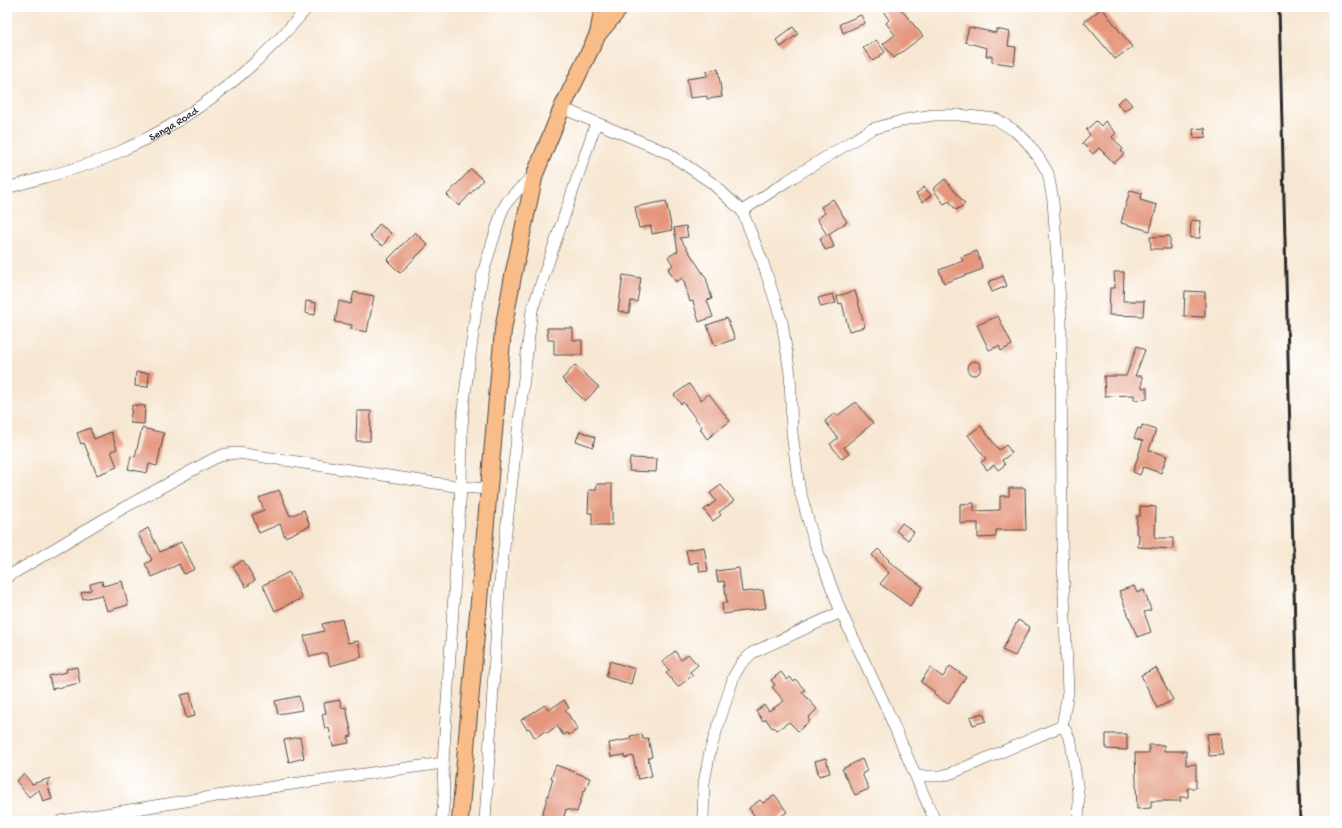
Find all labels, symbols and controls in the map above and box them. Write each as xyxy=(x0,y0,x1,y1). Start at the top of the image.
street label: Senga Road xyxy=(147,105,202,144)

